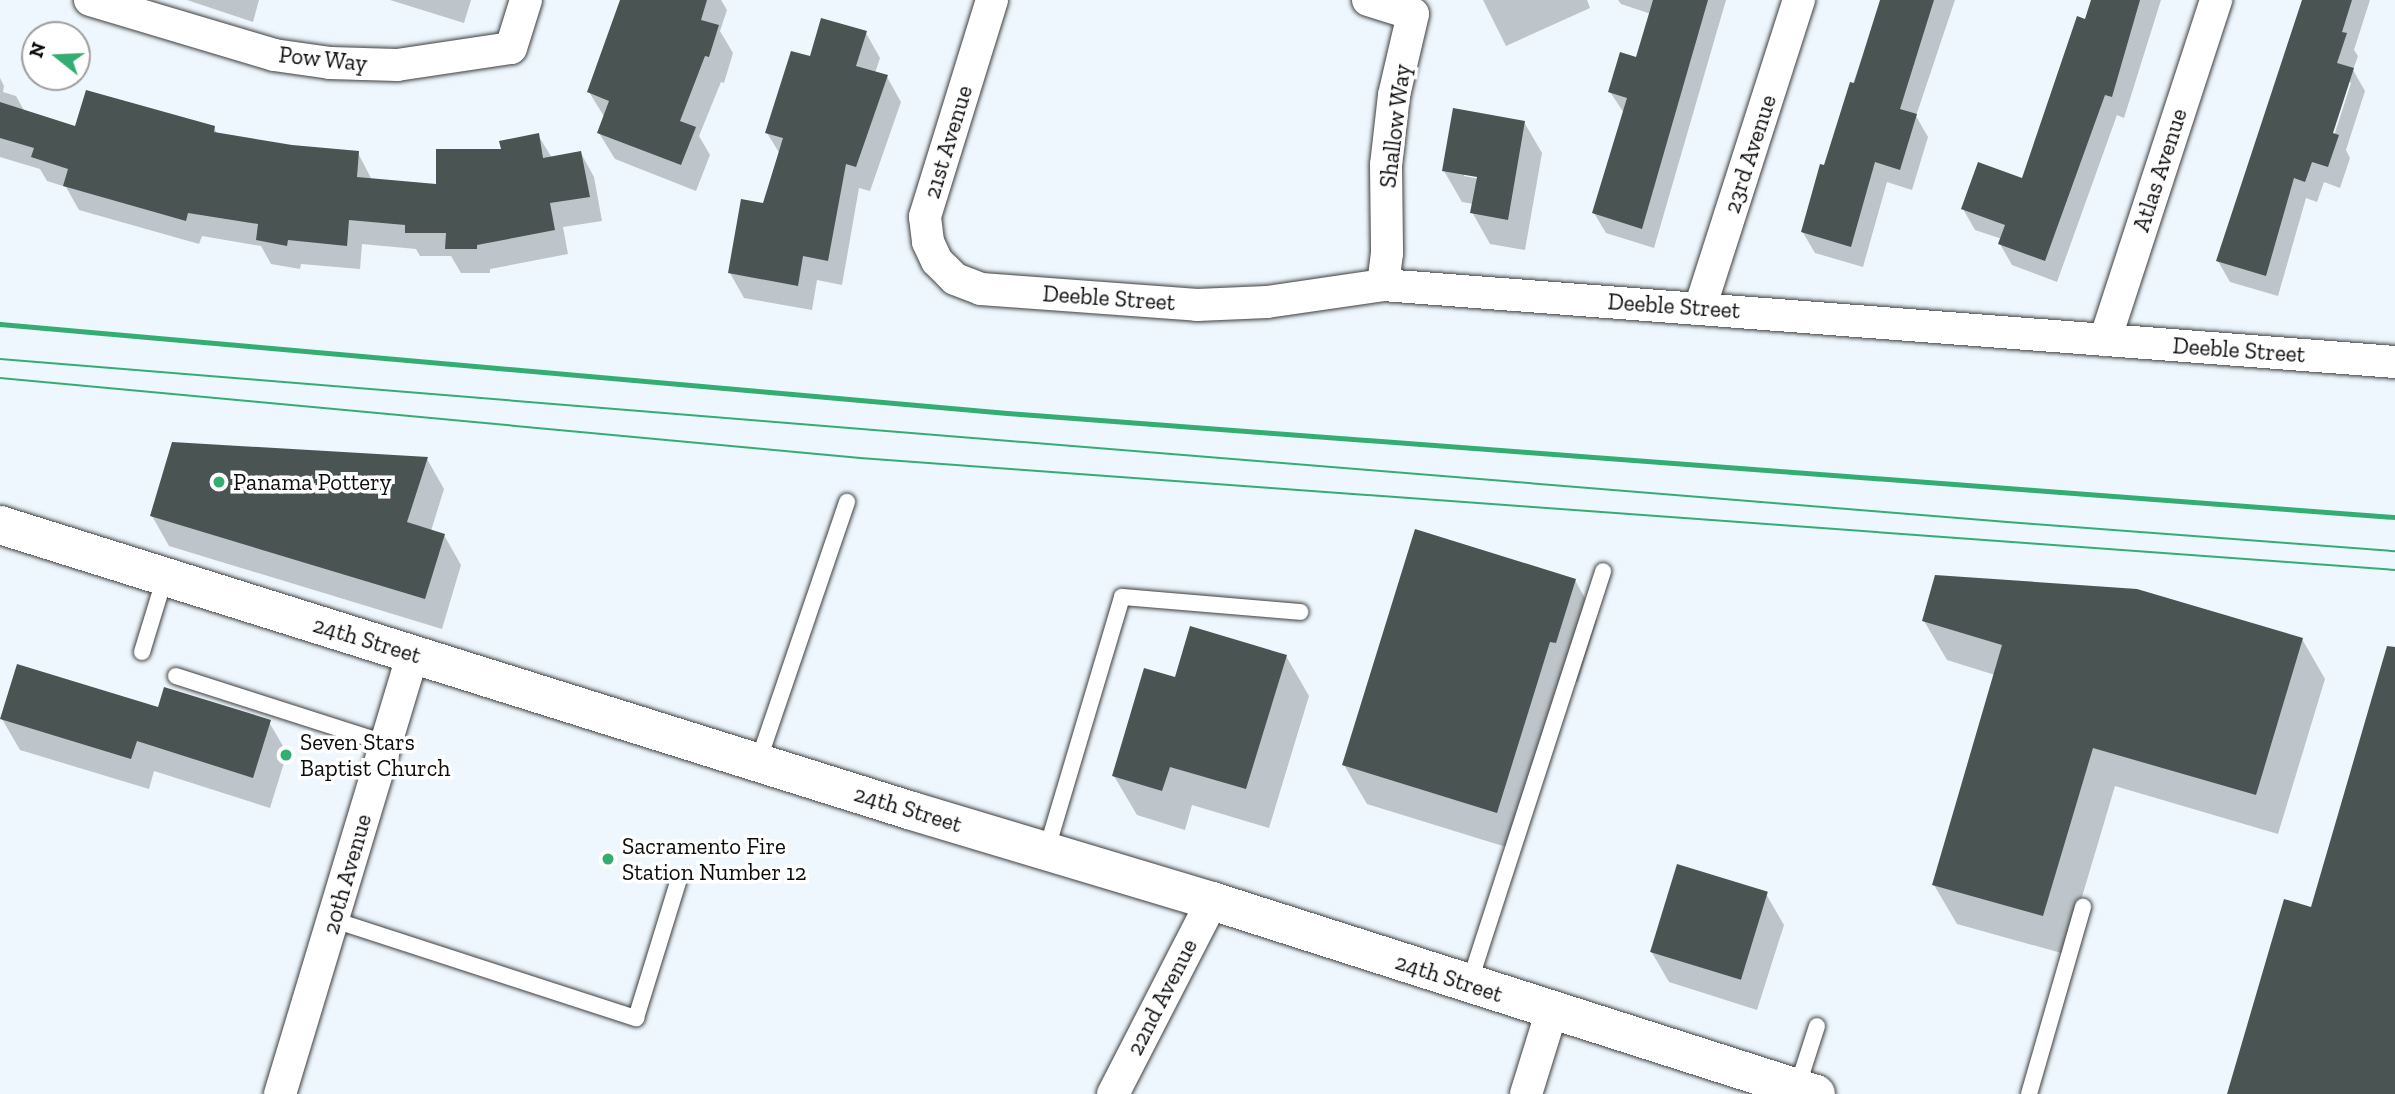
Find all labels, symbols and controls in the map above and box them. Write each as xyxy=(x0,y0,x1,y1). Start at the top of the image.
north arrow xyxy=(21,21,91,91)
text: N xyxy=(24,40,51,60)
street label: Pow Way xyxy=(277,41,369,77)
street label: Shallow Way xyxy=(1374,62,1416,190)
street label: 21st Avenue xyxy=(918,82,978,202)
street label: 23rd Avenue xyxy=(1718,91,1782,217)
street label: Atlas Avenue xyxy=(2127,105,2193,235)
street label: Deeble Street xyxy=(1042,280,1176,316)
street label: Deeble Street xyxy=(1607,288,1741,324)
street label: Deeble Street xyxy=(2172,332,2306,368)
place label: Panama Pottery xyxy=(233,468,391,496)
marker: Panama Pottery xyxy=(211,474,227,490)
street label: 24th Street xyxy=(310,611,424,669)
place label: Seven Stars Baptist Church xyxy=(300,728,450,782)
marker: Seven Stars Baptist Church xyxy=(278,747,294,763)
street label: 24th Street xyxy=(851,780,965,838)
street label: 20th Avenue xyxy=(317,810,377,938)
place label: Sacramento Fire Station Number 12 xyxy=(622,832,807,886)
marker: Sacramento Fire Station Number 12 xyxy=(600,851,616,867)
street label: 22nd Avenue xyxy=(1121,934,1203,1060)
street label: 24th Street xyxy=(1392,948,1506,1008)

